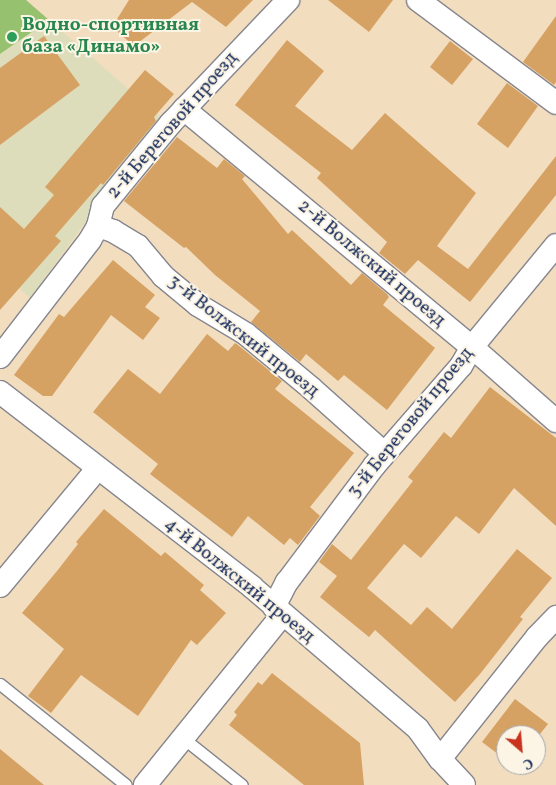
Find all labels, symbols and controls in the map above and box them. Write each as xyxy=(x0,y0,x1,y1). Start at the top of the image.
place label: Водно-спортивная база «Динамо» xyxy=(22,15,199,59)
marker: Водно-спортивная база «Динамо» xyxy=(6,31,18,43)
street label: 2-й Береговой проезд xyxy=(103,48,243,204)
street label: 2-й Волжский проезд xyxy=(292,195,450,333)
street label: 3-й Волжский проезд xyxy=(163,271,323,403)
street label: 3-й Береговой проезд xyxy=(343,343,479,503)
street label: 4-й Волжский проезд xyxy=(159,513,319,649)
north arrow xyxy=(496,725,546,775)
text: С xyxy=(519,752,536,773)

